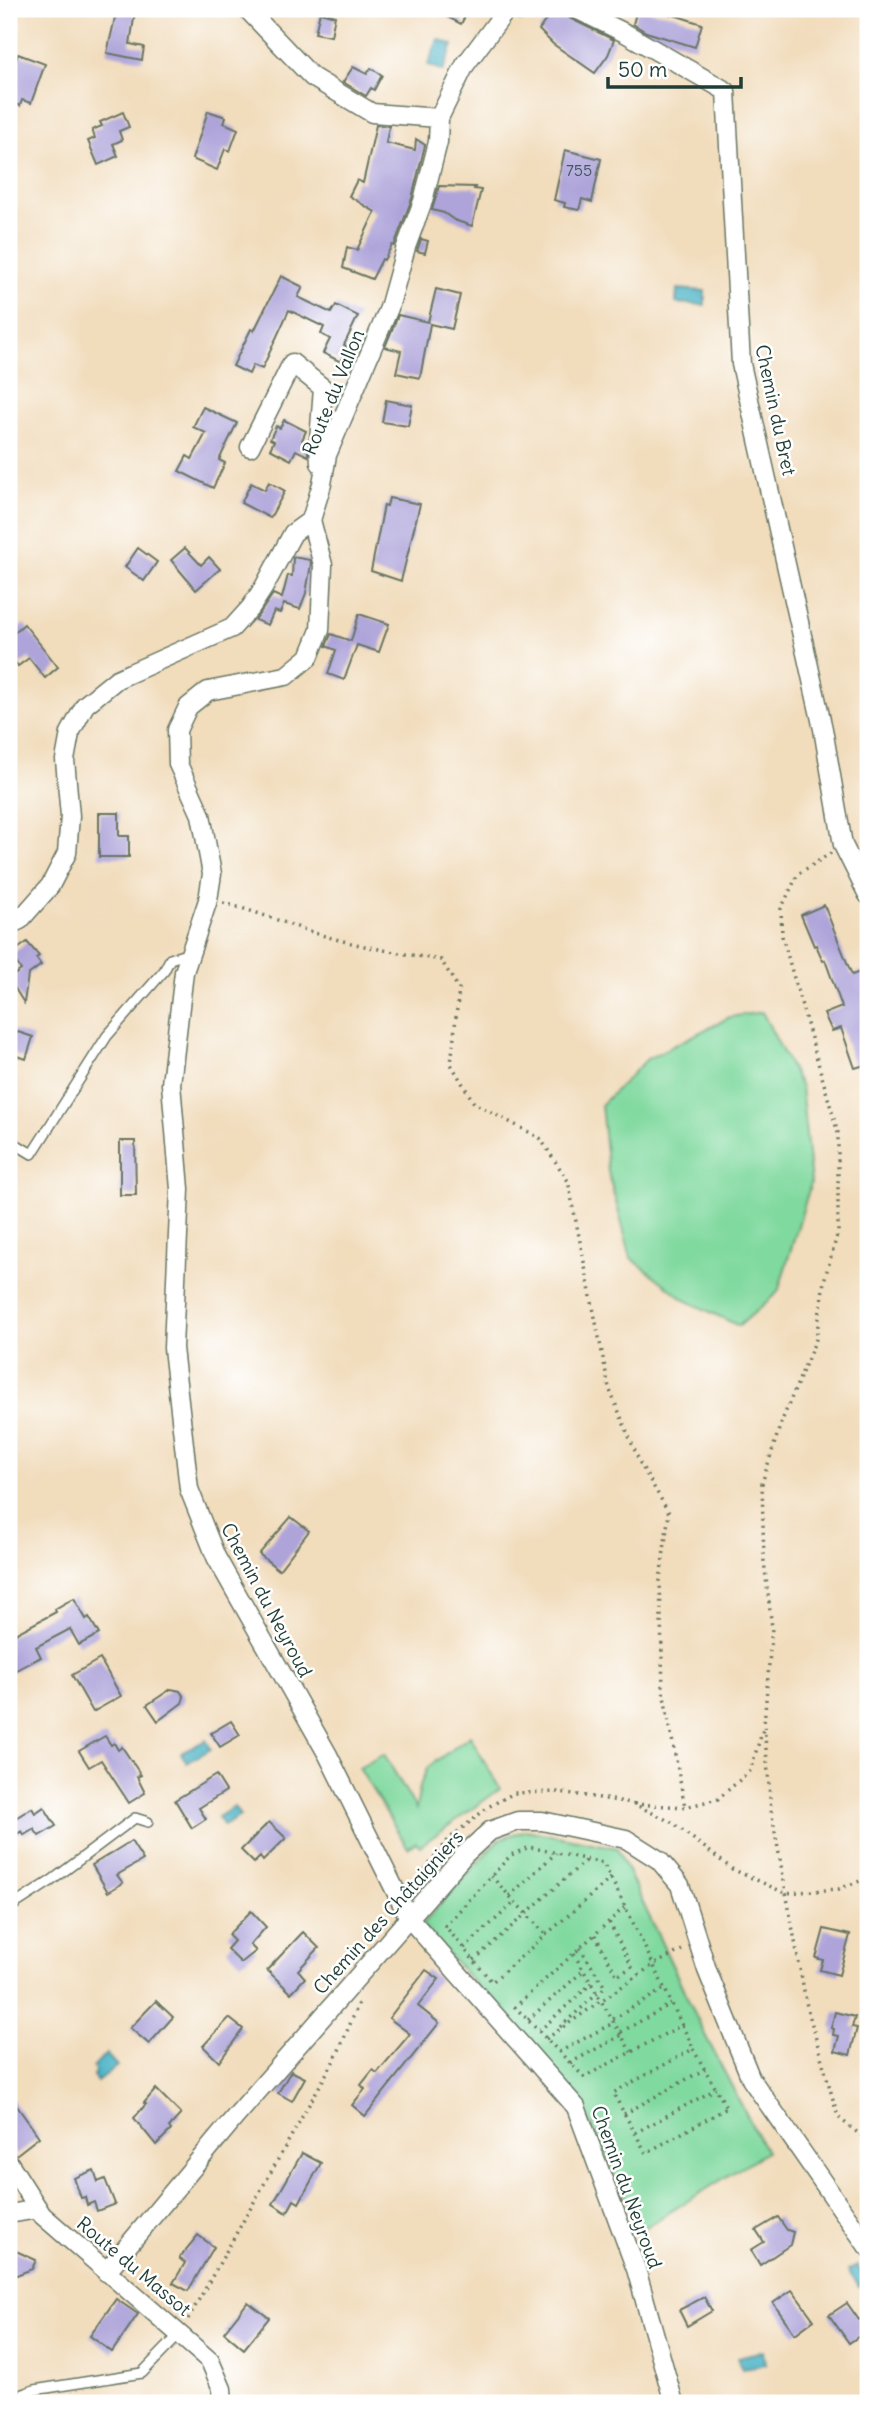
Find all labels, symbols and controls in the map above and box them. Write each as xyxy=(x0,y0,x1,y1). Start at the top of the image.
scale bar xyxy=(608,46,740,90)
text: 50 m xyxy=(618,56,667,83)
house number: 755 xyxy=(566,160,592,180)
street label: Route du Vallon xyxy=(297,326,369,458)
street label: Chemin du Bret xyxy=(750,342,802,478)
street label: Chemin du Neyroud xyxy=(216,1519,318,1681)
street label: Chemin des Châtaigniers xyxy=(308,1825,468,1999)
street label: Chemin du Neyroud xyxy=(586,2102,668,2272)
street label: Route du Massot xyxy=(72,2211,196,2321)

